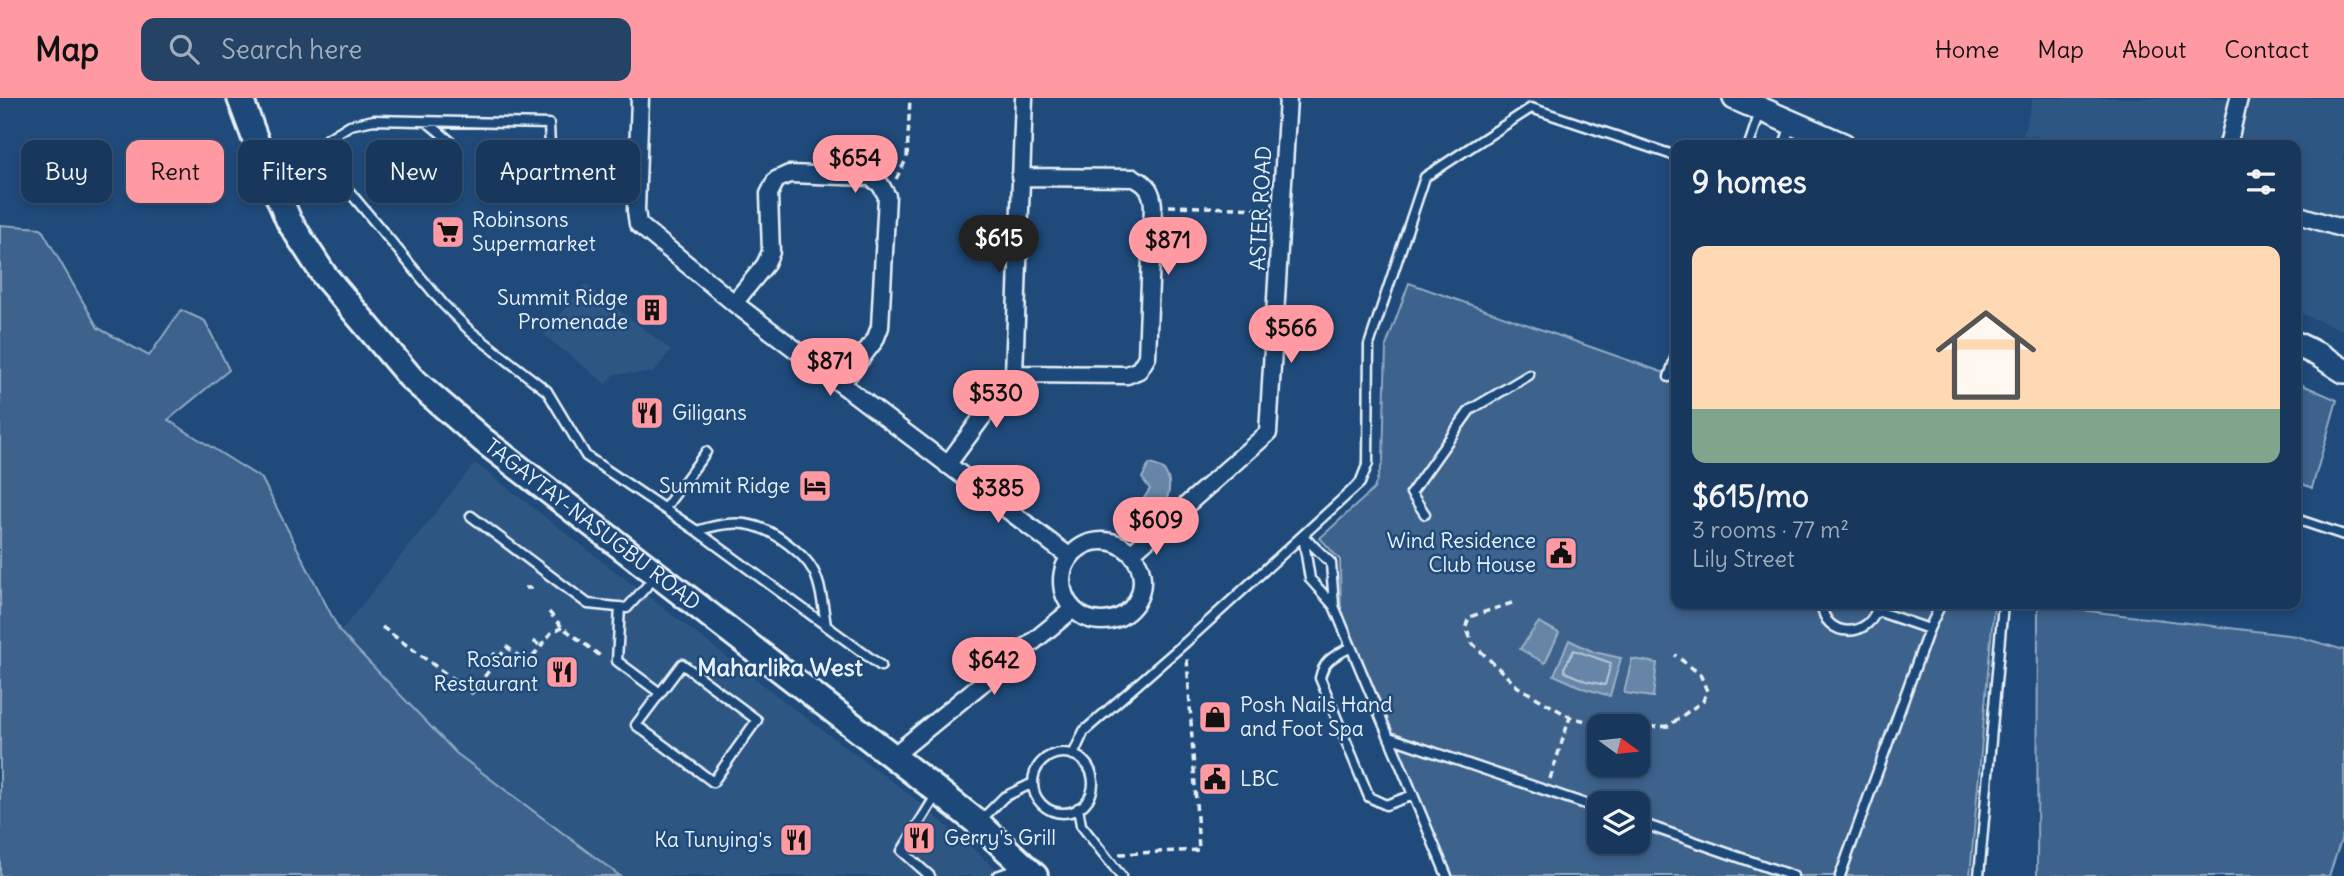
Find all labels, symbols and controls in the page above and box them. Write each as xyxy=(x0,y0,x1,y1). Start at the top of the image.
search box xyxy=(141,18,631,81)
text: Map xyxy=(35,28,99,70)
icon: search xyxy=(165,30,203,68)
text: Search here xyxy=(221,33,362,66)
text: Home xyxy=(1935,34,1999,64)
text: Map xyxy=(2037,34,2084,64)
text: About xyxy=(2122,34,2186,64)
text: Contact xyxy=(2224,34,2309,64)
pin: $654 xyxy=(814,136,896,195)
chip: Buy xyxy=(21,140,112,203)
chip: Rent xyxy=(126,140,224,203)
chip: Filters xyxy=(238,140,352,203)
chip: New xyxy=(366,140,462,203)
chip: Apartment xyxy=(476,140,640,203)
text: $654 xyxy=(829,143,881,172)
street label: ASTER ROAD xyxy=(1244,145,1277,271)
text: 9 homes xyxy=(1692,163,1807,201)
icon: filters xyxy=(2242,163,2280,201)
place label: Robinsons Supermarket xyxy=(472,206,596,257)
supermarket icon: Robinsons Supermarket xyxy=(429,213,467,251)
pin: $615 xyxy=(958,216,1040,275)
pin: $871 xyxy=(1127,218,1209,277)
text: $615 xyxy=(975,223,1023,252)
text: $871 xyxy=(1145,225,1191,254)
place label: Summit Ridge Promenade xyxy=(497,284,628,335)
building icon: Summit Ridge Promenade xyxy=(633,291,671,329)
icon: home xyxy=(1923,292,2049,418)
pin: $566 xyxy=(1250,306,1332,365)
text: $566 xyxy=(1265,313,1317,342)
pin: $871 xyxy=(789,338,871,398)
text: $871 xyxy=(807,346,853,375)
pin: $530 xyxy=(955,370,1037,430)
text: $530 xyxy=(969,378,1023,407)
restaurant icon: Giligans xyxy=(628,394,666,432)
place label: Giligans xyxy=(672,399,747,426)
street label: TAGAYTAY-NASUGBU ROAD xyxy=(479,432,706,616)
pin: $385 xyxy=(957,466,1039,525)
hotel icon: Summit Ridge xyxy=(796,467,834,505)
place label: Summit Ridge xyxy=(659,472,790,499)
text: $385 xyxy=(972,473,1024,502)
text: $615/mo xyxy=(1692,477,1809,515)
pin: $609 xyxy=(1115,498,1197,557)
text: $609 xyxy=(1129,505,1183,534)
text: 3 rooms · 77 m² xyxy=(1692,515,1849,544)
place label: Wind Residence Club House xyxy=(1387,527,1536,578)
public building icon: Wind Residence Club House xyxy=(1542,534,1580,572)
text: Lily Street xyxy=(1692,544,1795,573)
pin: $642 xyxy=(953,638,1035,697)
text: $642 xyxy=(968,645,1020,674)
place label: Rosario Restaurant xyxy=(434,646,538,697)
district label: Maharlika West xyxy=(697,652,864,682)
restaurant icon: Rosario Restaurant xyxy=(543,653,581,691)
place label: Posh Nails Hand and Foot Spa xyxy=(1240,691,1393,742)
shop icon: Posh Nails Hand and Foot Spa xyxy=(1196,698,1234,736)
north arrow xyxy=(1587,714,1650,777)
map controls xyxy=(1587,714,1650,854)
public building icon: LBC xyxy=(1196,760,1234,798)
place label: LBC xyxy=(1240,765,1279,792)
button: layers xyxy=(1587,791,1650,854)
restaurant icon: Gerry's Grill xyxy=(900,819,938,857)
restaurant icon: Ka Tunying's xyxy=(777,821,815,859)
place label: Gerry's Grill xyxy=(944,824,1056,851)
place label: Ka Tunying's xyxy=(654,826,772,853)

